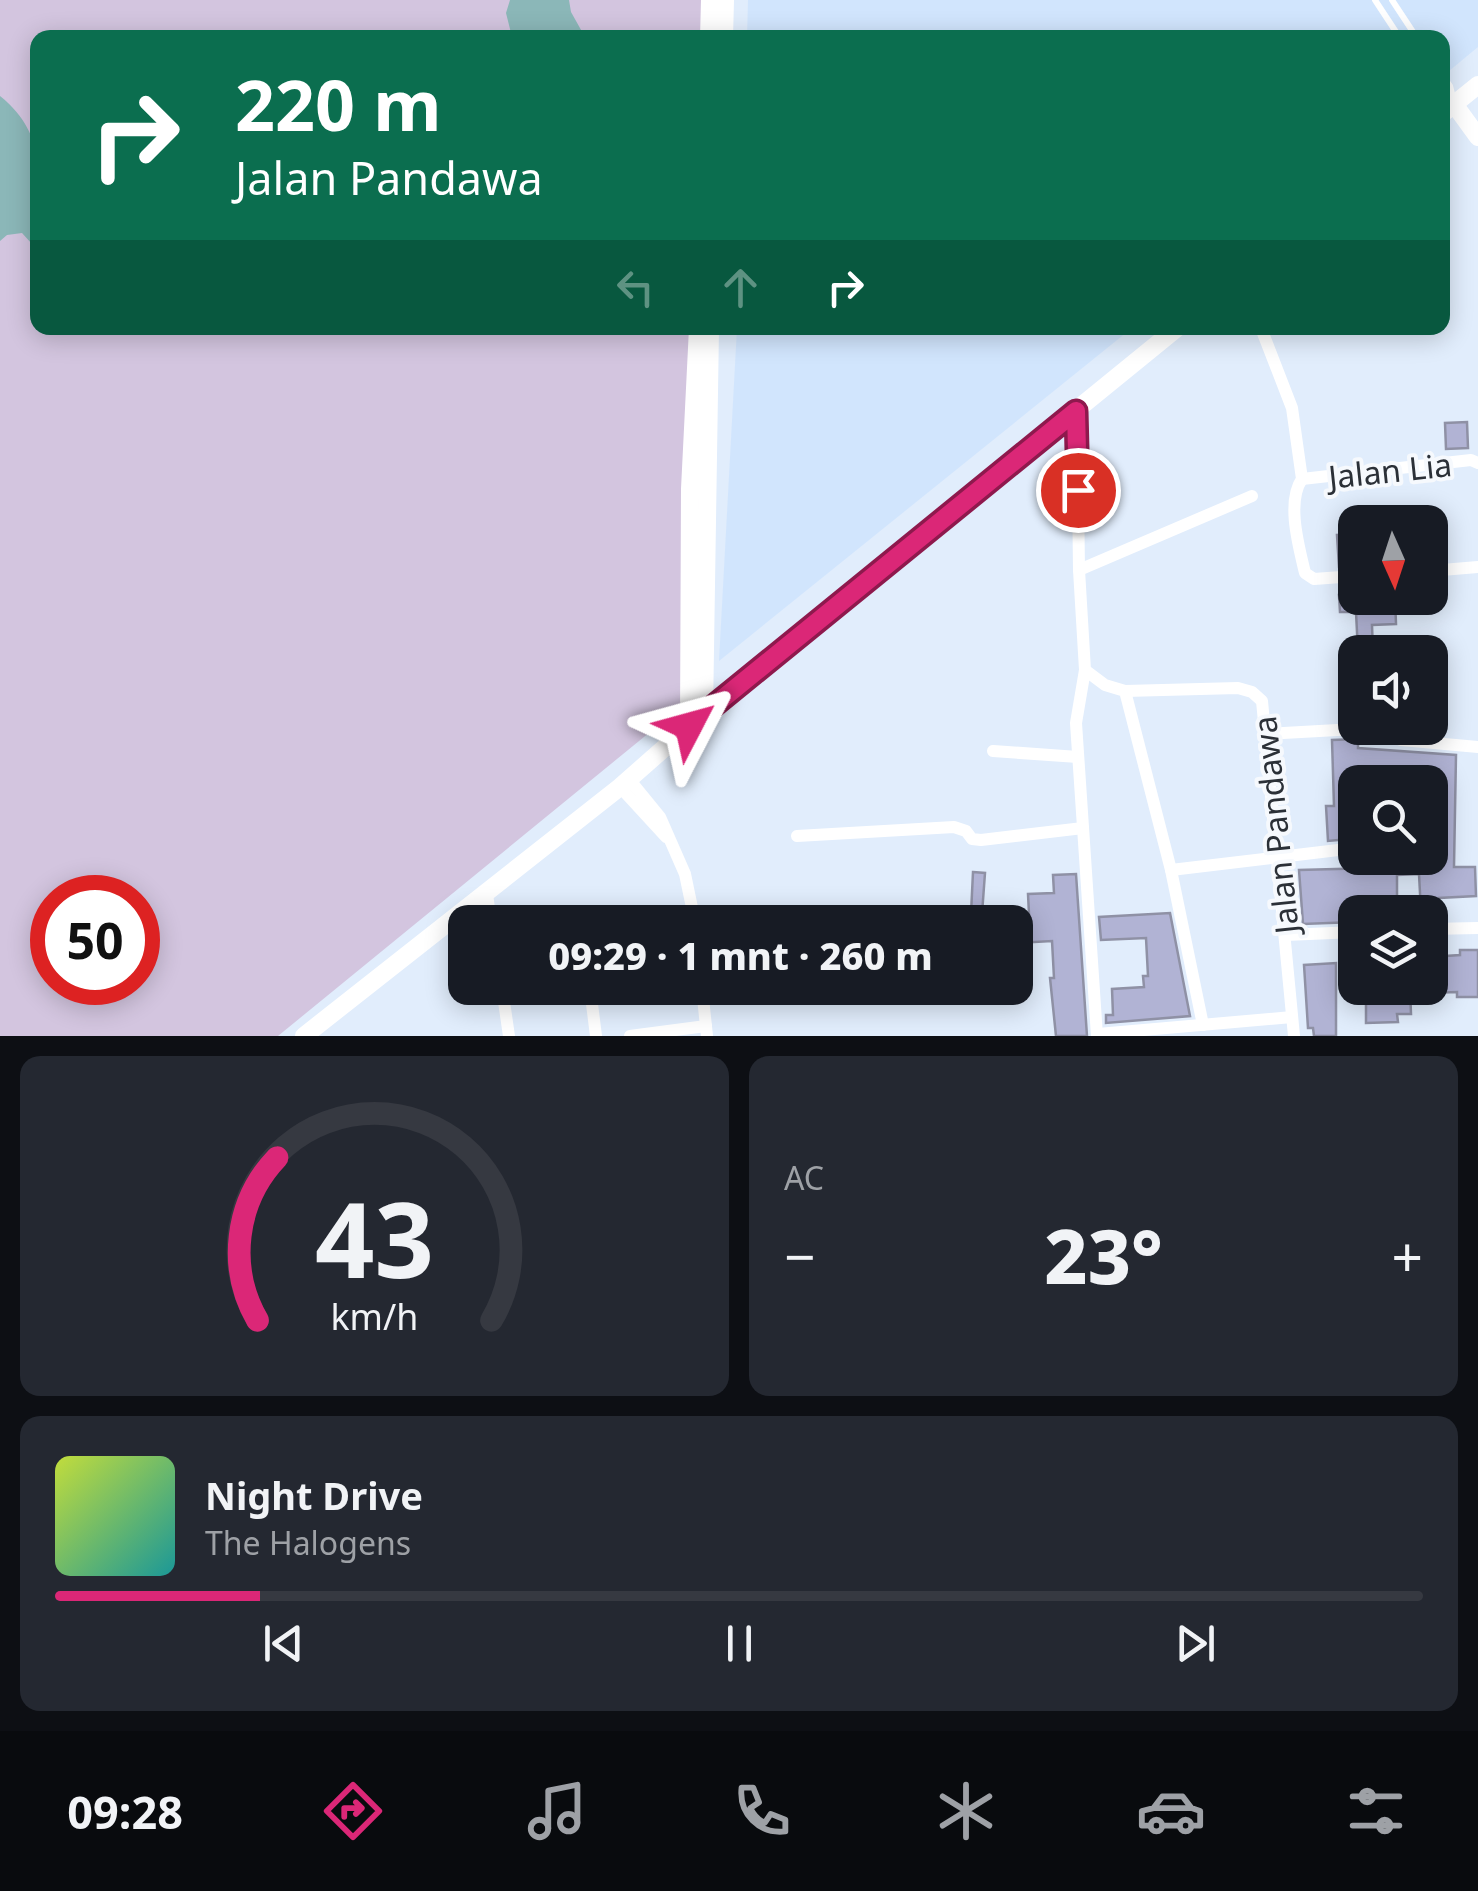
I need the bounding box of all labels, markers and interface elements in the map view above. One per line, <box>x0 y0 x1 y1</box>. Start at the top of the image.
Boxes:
text: 220 m <box>235 56 442 152</box>
icon: right <box>70 70 200 200</box>
text: Jalan Pandawa <box>235 147 543 208</box>
icon: left <box>608 260 663 315</box>
icon: ahead <box>713 260 768 315</box>
icon: right <box>818 260 873 315</box>
street label: Jalan Lia <box>1323 442 1454 498</box>
pin <box>1036 448 1121 533</box>
icon: arrive <box>1051 463 1106 518</box>
north arrow <box>1338 505 1448 615</box>
map controls <box>1338 505 1448 1005</box>
button: sound <box>1338 635 1448 745</box>
position arrow <box>637 674 741 778</box>
street label: Jalan Pandawa <box>1242 714 1308 939</box>
button: search <box>1338 765 1448 875</box>
speed limit sign: 50 <box>30 875 160 1005</box>
button: layers <box>1338 895 1448 1005</box>
text: 09:29 · 1 mnt · 260 m <box>548 929 933 981</box>
text: AC <box>784 1156 824 1199</box>
text: 43 <box>315 1167 434 1308</box>
text: 23° <box>1044 1204 1163 1306</box>
text: − <box>784 1218 815 1293</box>
text: + <box>1392 1218 1423 1293</box>
text: km/h <box>331 1292 418 1340</box>
text: Night Drive <box>205 1469 423 1521</box>
text: The Halogens <box>205 1521 411 1564</box>
icon: previous <box>256 1616 311 1671</box>
icon: pause <box>712 1616 767 1671</box>
icon: next <box>1168 1616 1223 1671</box>
icon: directions <box>318 1776 388 1846</box>
icon: music <box>522 1776 592 1846</box>
icon: phone <box>727 1776 797 1846</box>
icon: climate <box>931 1776 1001 1846</box>
icon: car <box>1136 1776 1206 1846</box>
icon: filters <box>1341 1776 1411 1846</box>
text: 09:28 <box>67 1781 183 1842</box>

